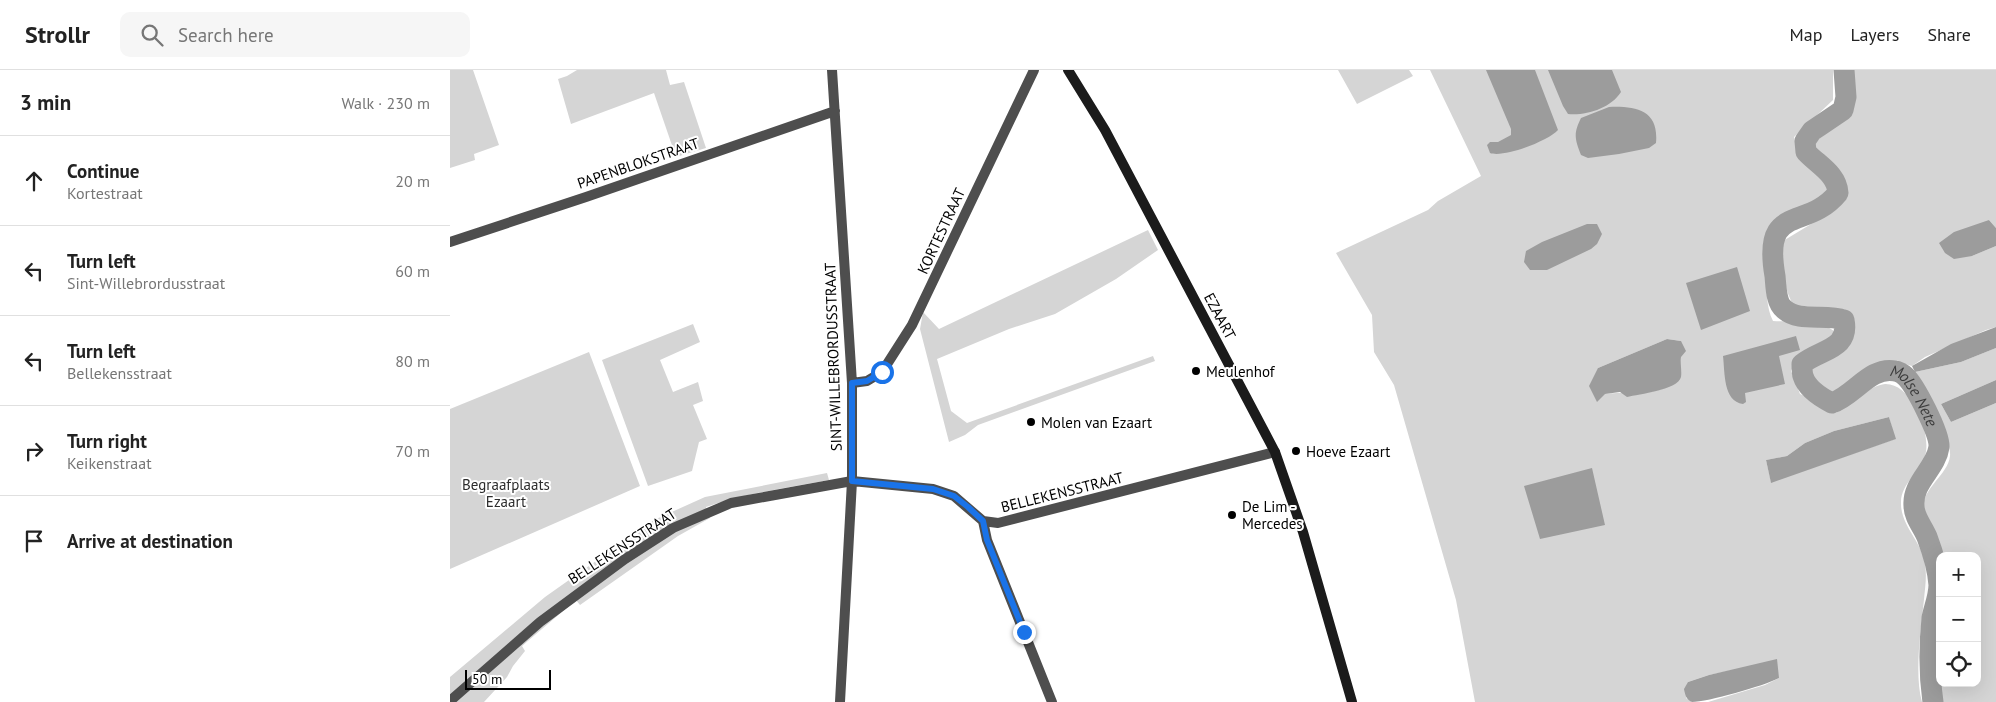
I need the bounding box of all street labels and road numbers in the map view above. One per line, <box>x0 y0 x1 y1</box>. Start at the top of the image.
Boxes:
street label: PAPENBLOKSTRAAT <box>575 133 702 193</box>
street label: KORTESTRAAT <box>913 184 969 277</box>
street label: SINT-WILLEBRORDUSSTRAAT <box>820 262 846 452</box>
street label: EZAART <box>1200 290 1240 343</box>
street label: BELLEKENSSTRAAT <box>999 467 1126 516</box>
street label: BELLEKENSSTRAAT <box>564 504 680 588</box>

